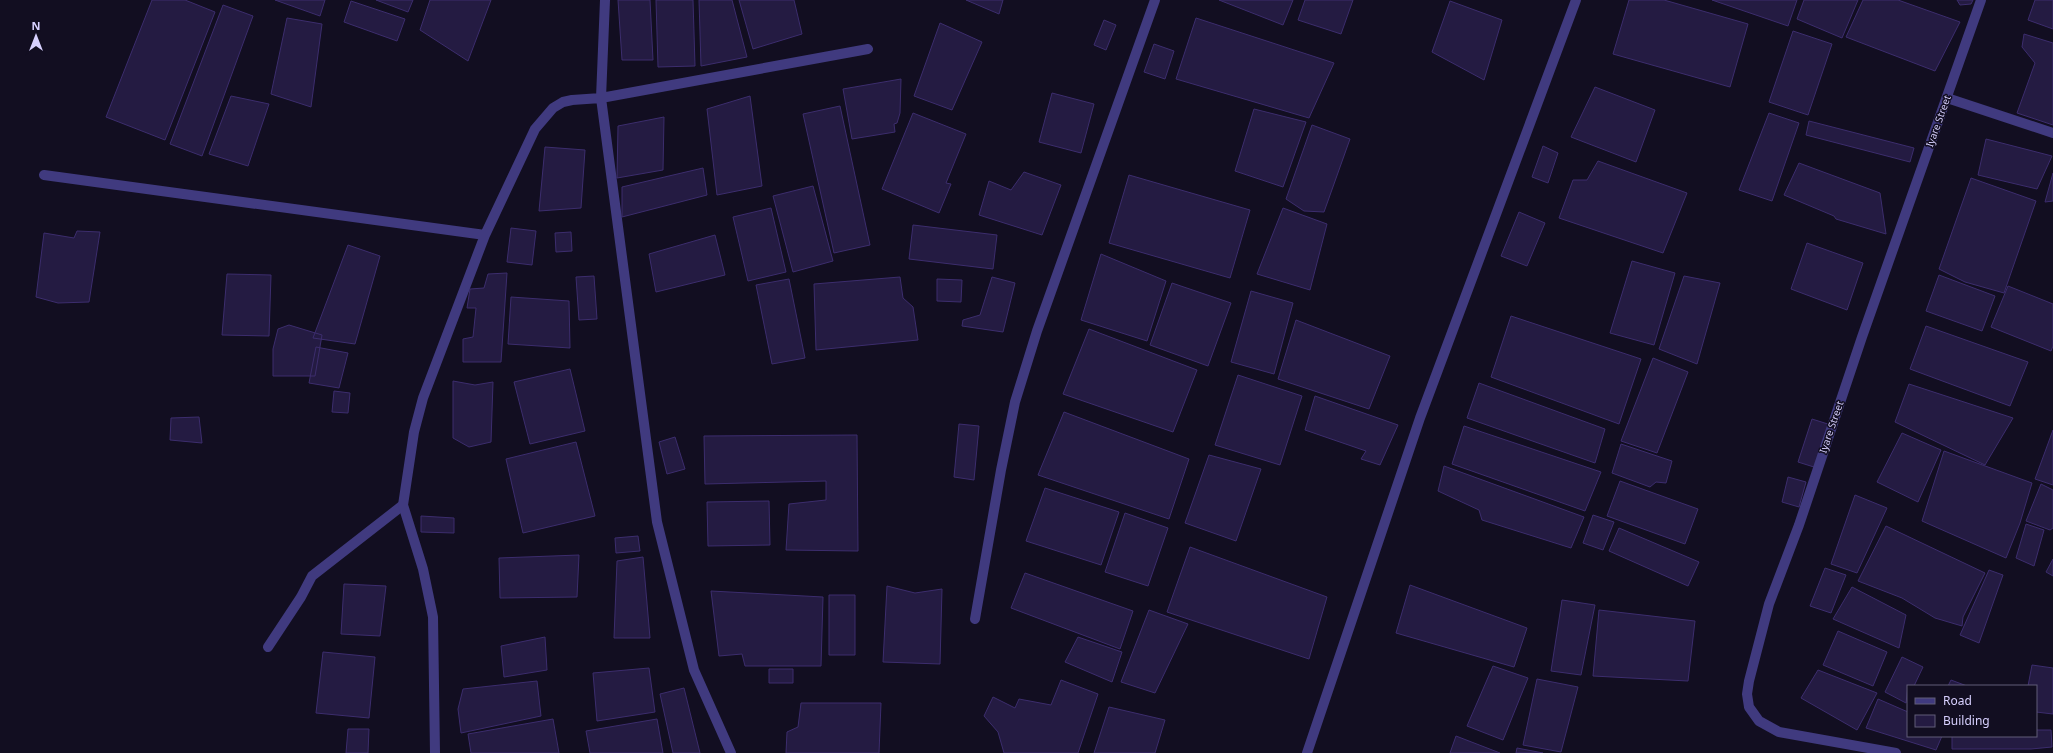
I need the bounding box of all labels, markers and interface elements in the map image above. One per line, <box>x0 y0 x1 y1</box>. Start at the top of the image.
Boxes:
north arrow <box>16 16 56 56</box>
text: N <box>32 18 40 33</box>
street label: Iyare Street <box>1922 93 1954 149</box>
street label: Iyare Street <box>1816 399 1847 455</box>
legend <box>1907 685 2037 737</box>
text: Road <box>1943 692 1972 709</box>
text: Building <box>1943 712 1990 729</box>

